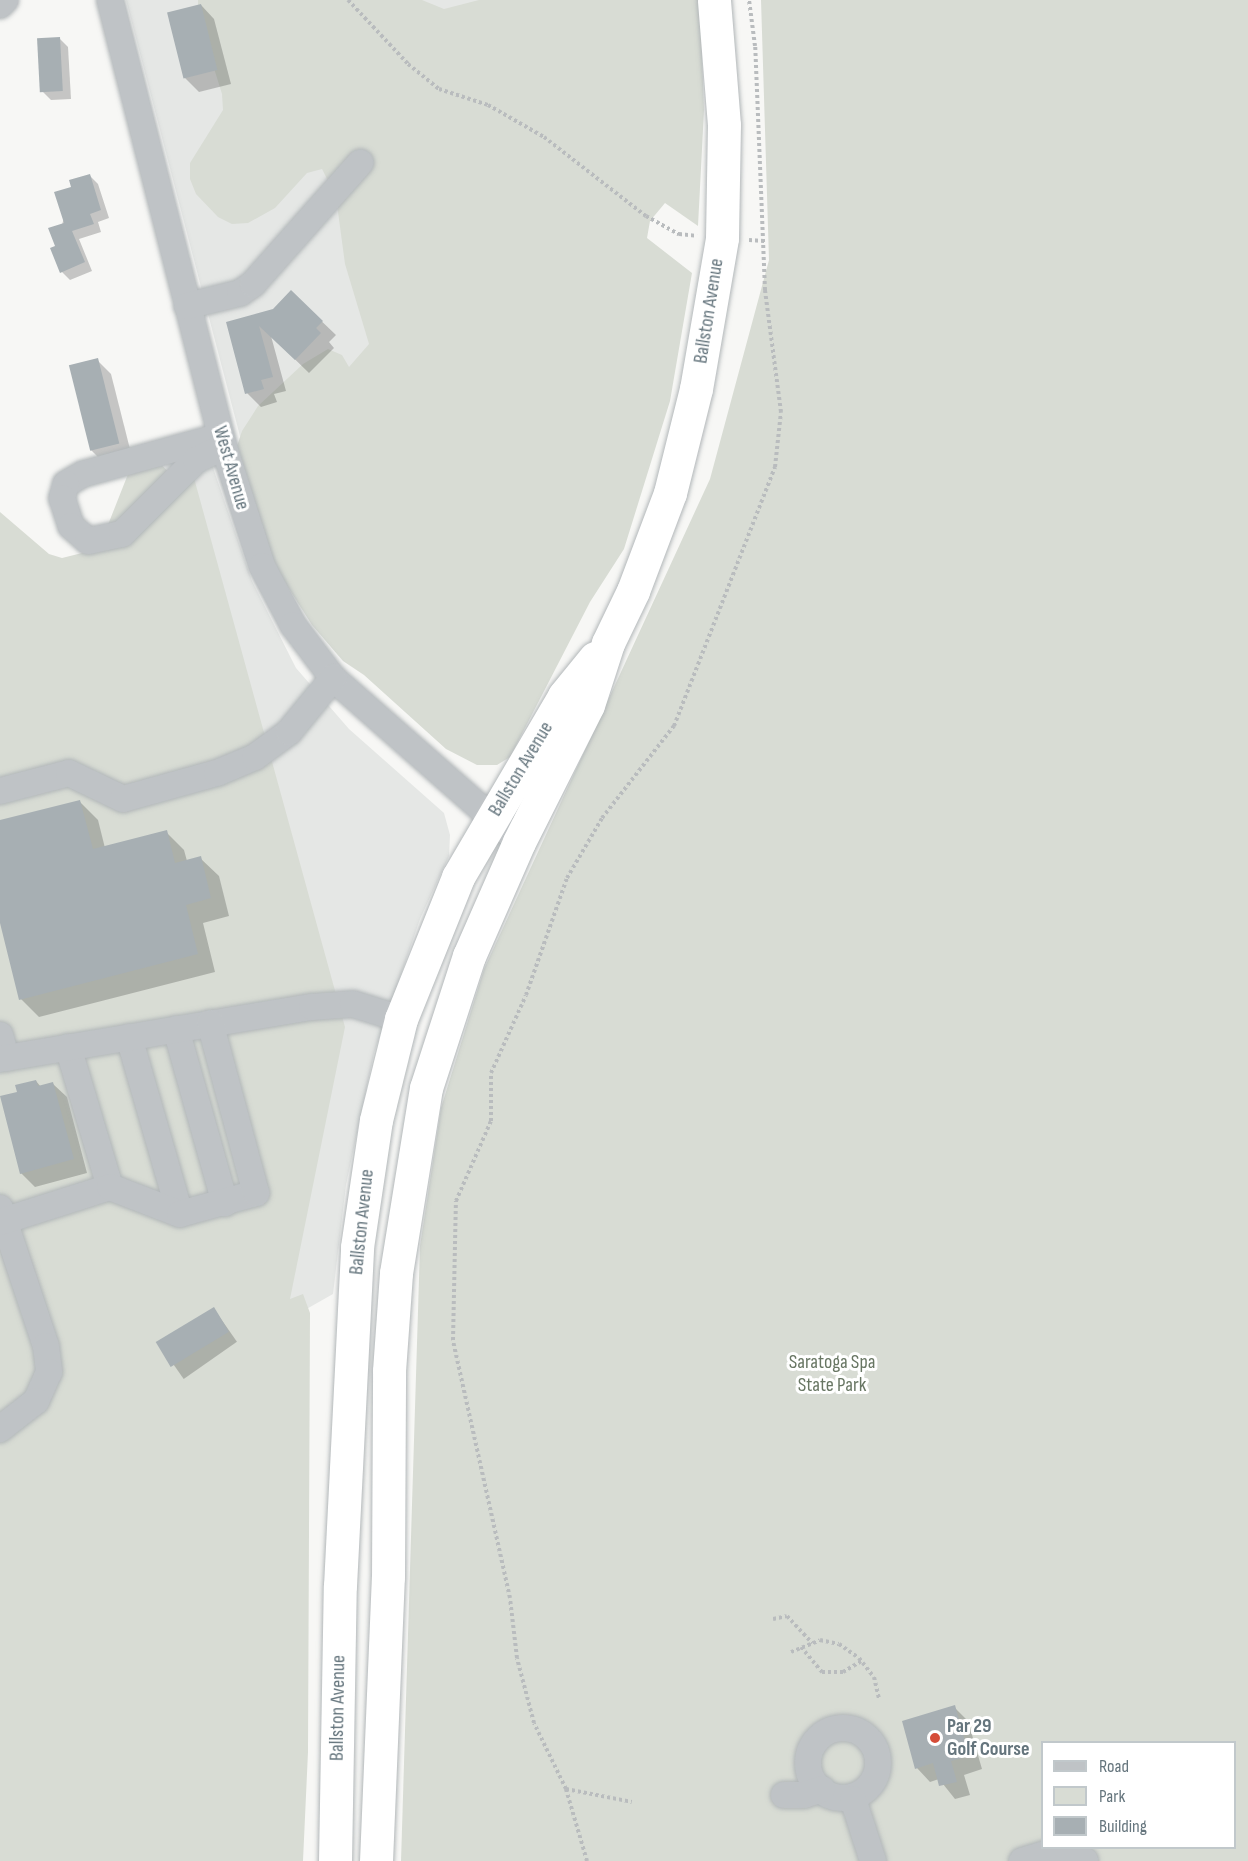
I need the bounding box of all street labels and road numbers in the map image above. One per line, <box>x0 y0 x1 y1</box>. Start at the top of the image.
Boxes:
street label: Ballston Avenue <box>689 257 729 365</box>
street label: West Avenue <box>208 423 254 513</box>
street label: Ballston Avenue <box>483 717 559 821</box>
street label: Ballston Avenue <box>345 1168 379 1276</box>
street label: Ballston Avenue <box>325 1655 351 1761</box>

